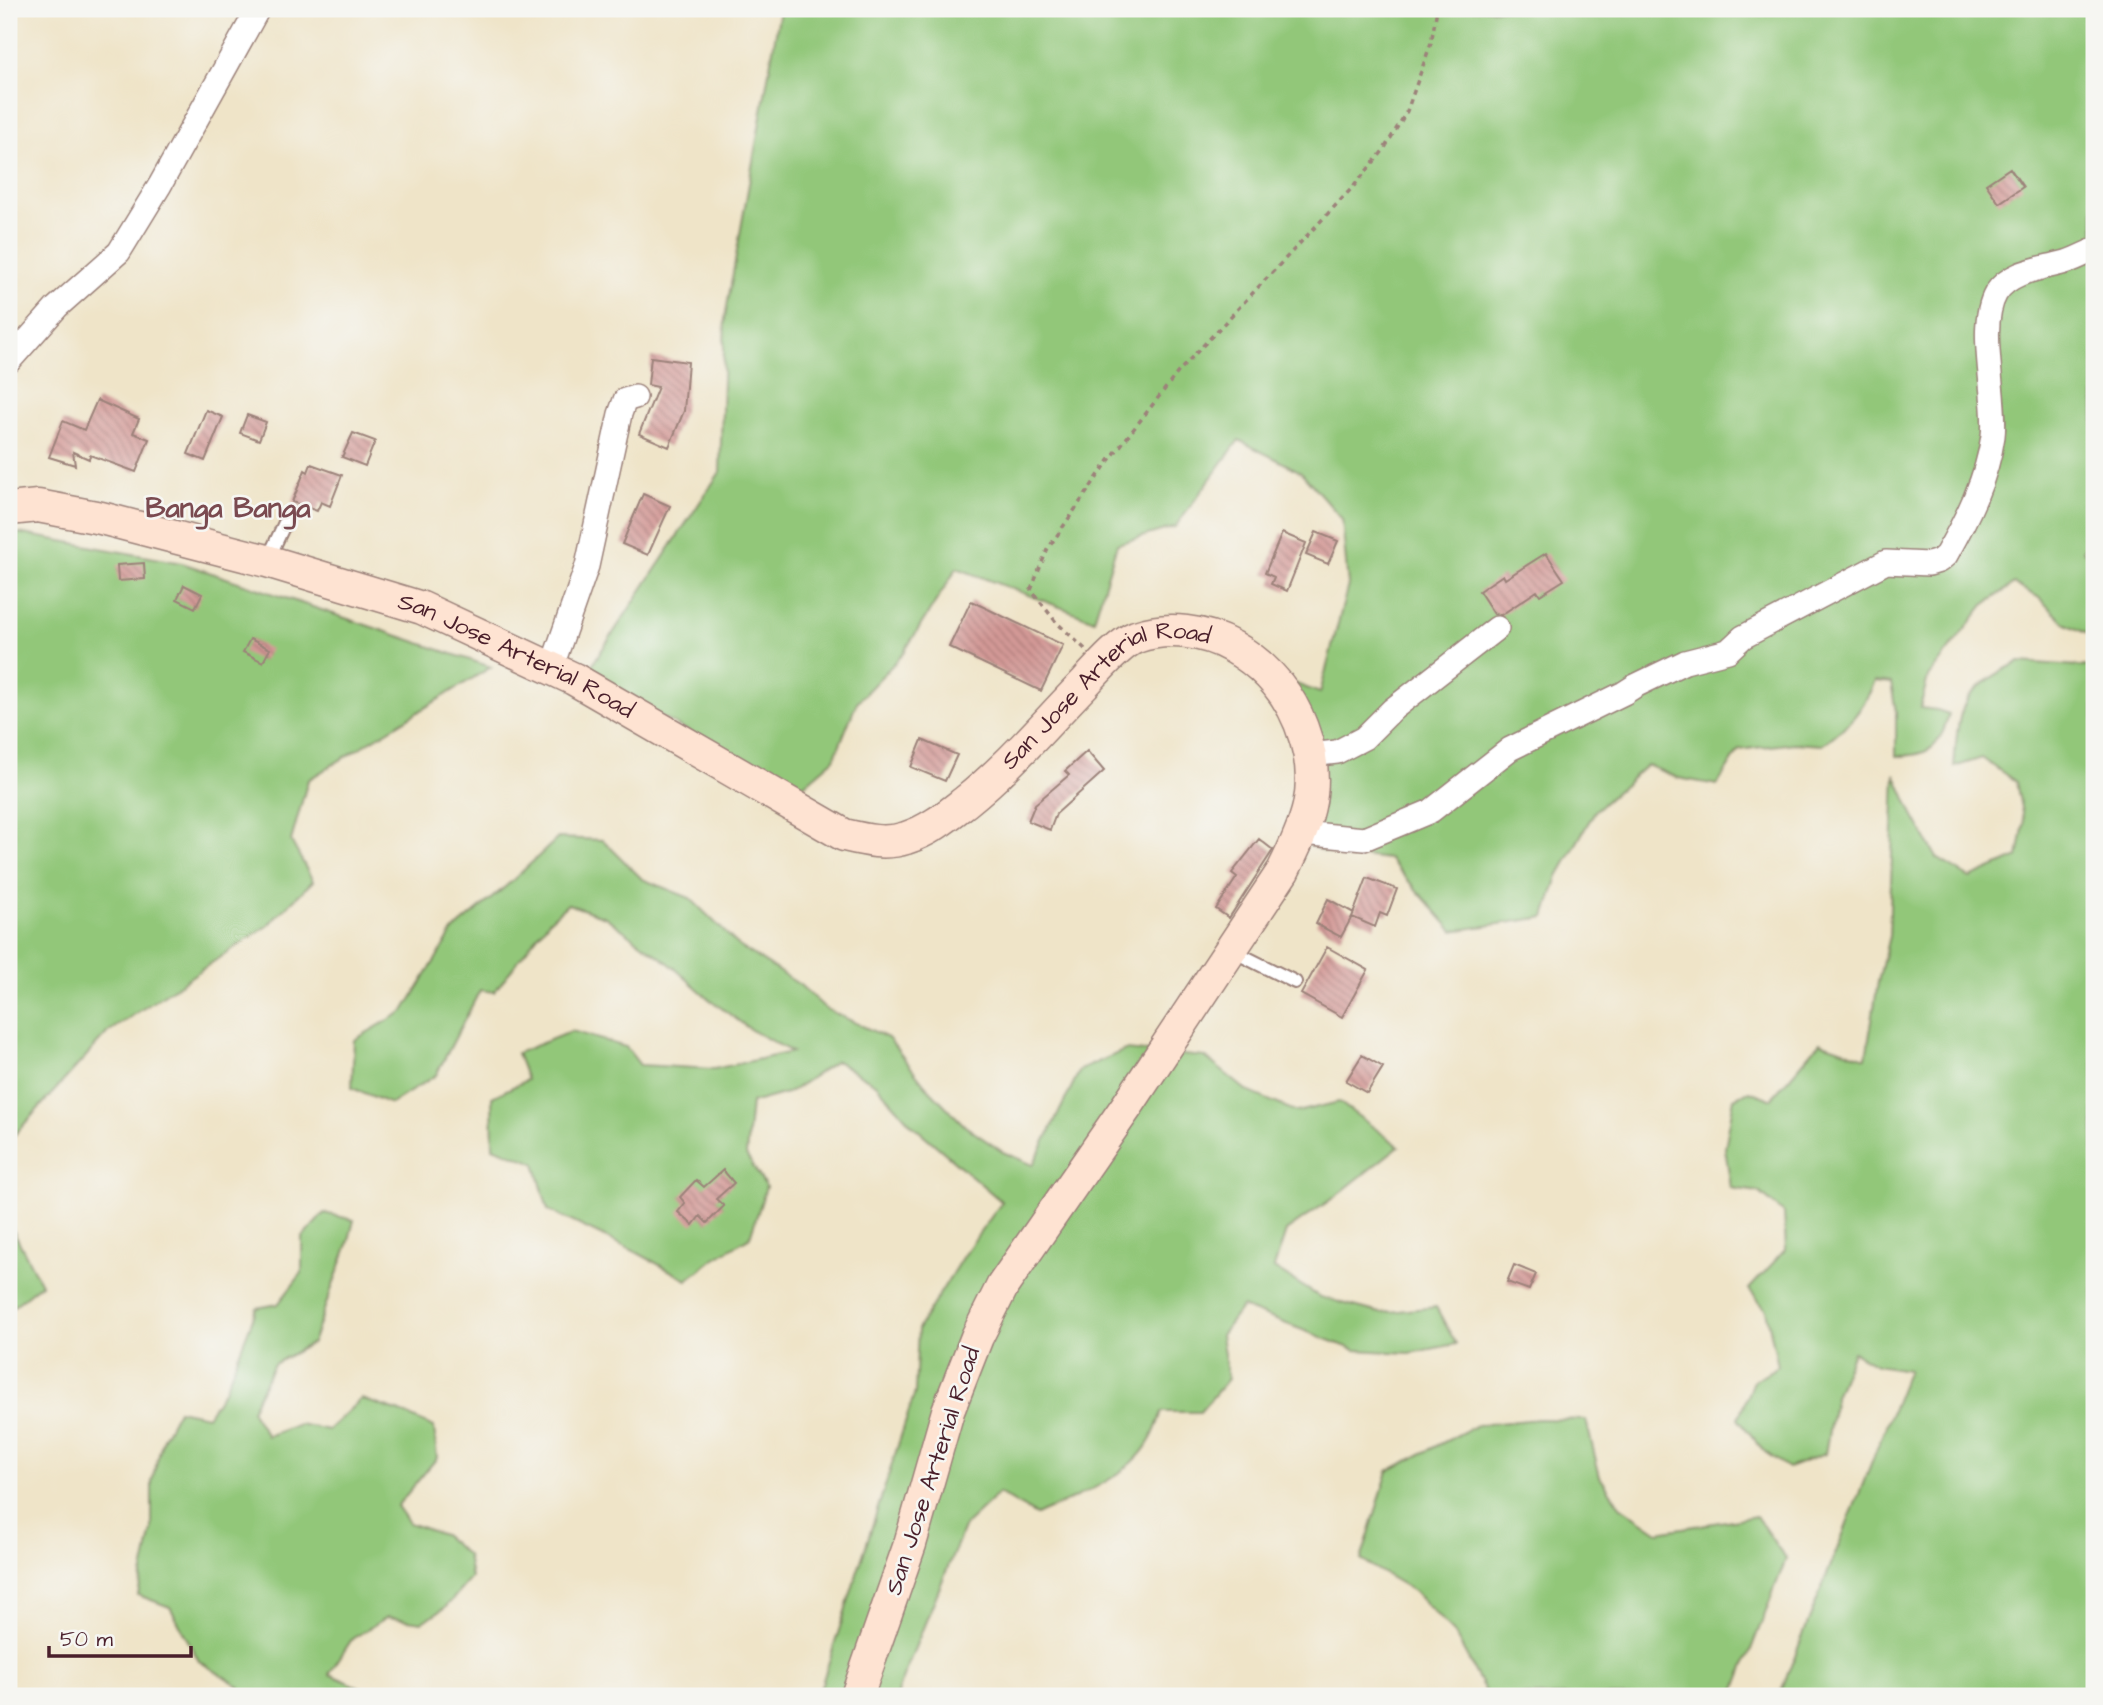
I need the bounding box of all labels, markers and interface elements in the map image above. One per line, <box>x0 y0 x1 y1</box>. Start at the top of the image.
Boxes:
district label: Banga Banga <box>146 489 311 530</box>
street label: San Jose Arterial Road <box>394 585 641 727</box>
street label: San Jose Arterial Road <box>994 614 1215 778</box>
street label: San Jose Arterial Road <box>877 1343 989 1599</box>
scale bar <box>49 1614 191 1658</box>
text: 50 m <box>60 1625 114 1654</box>

